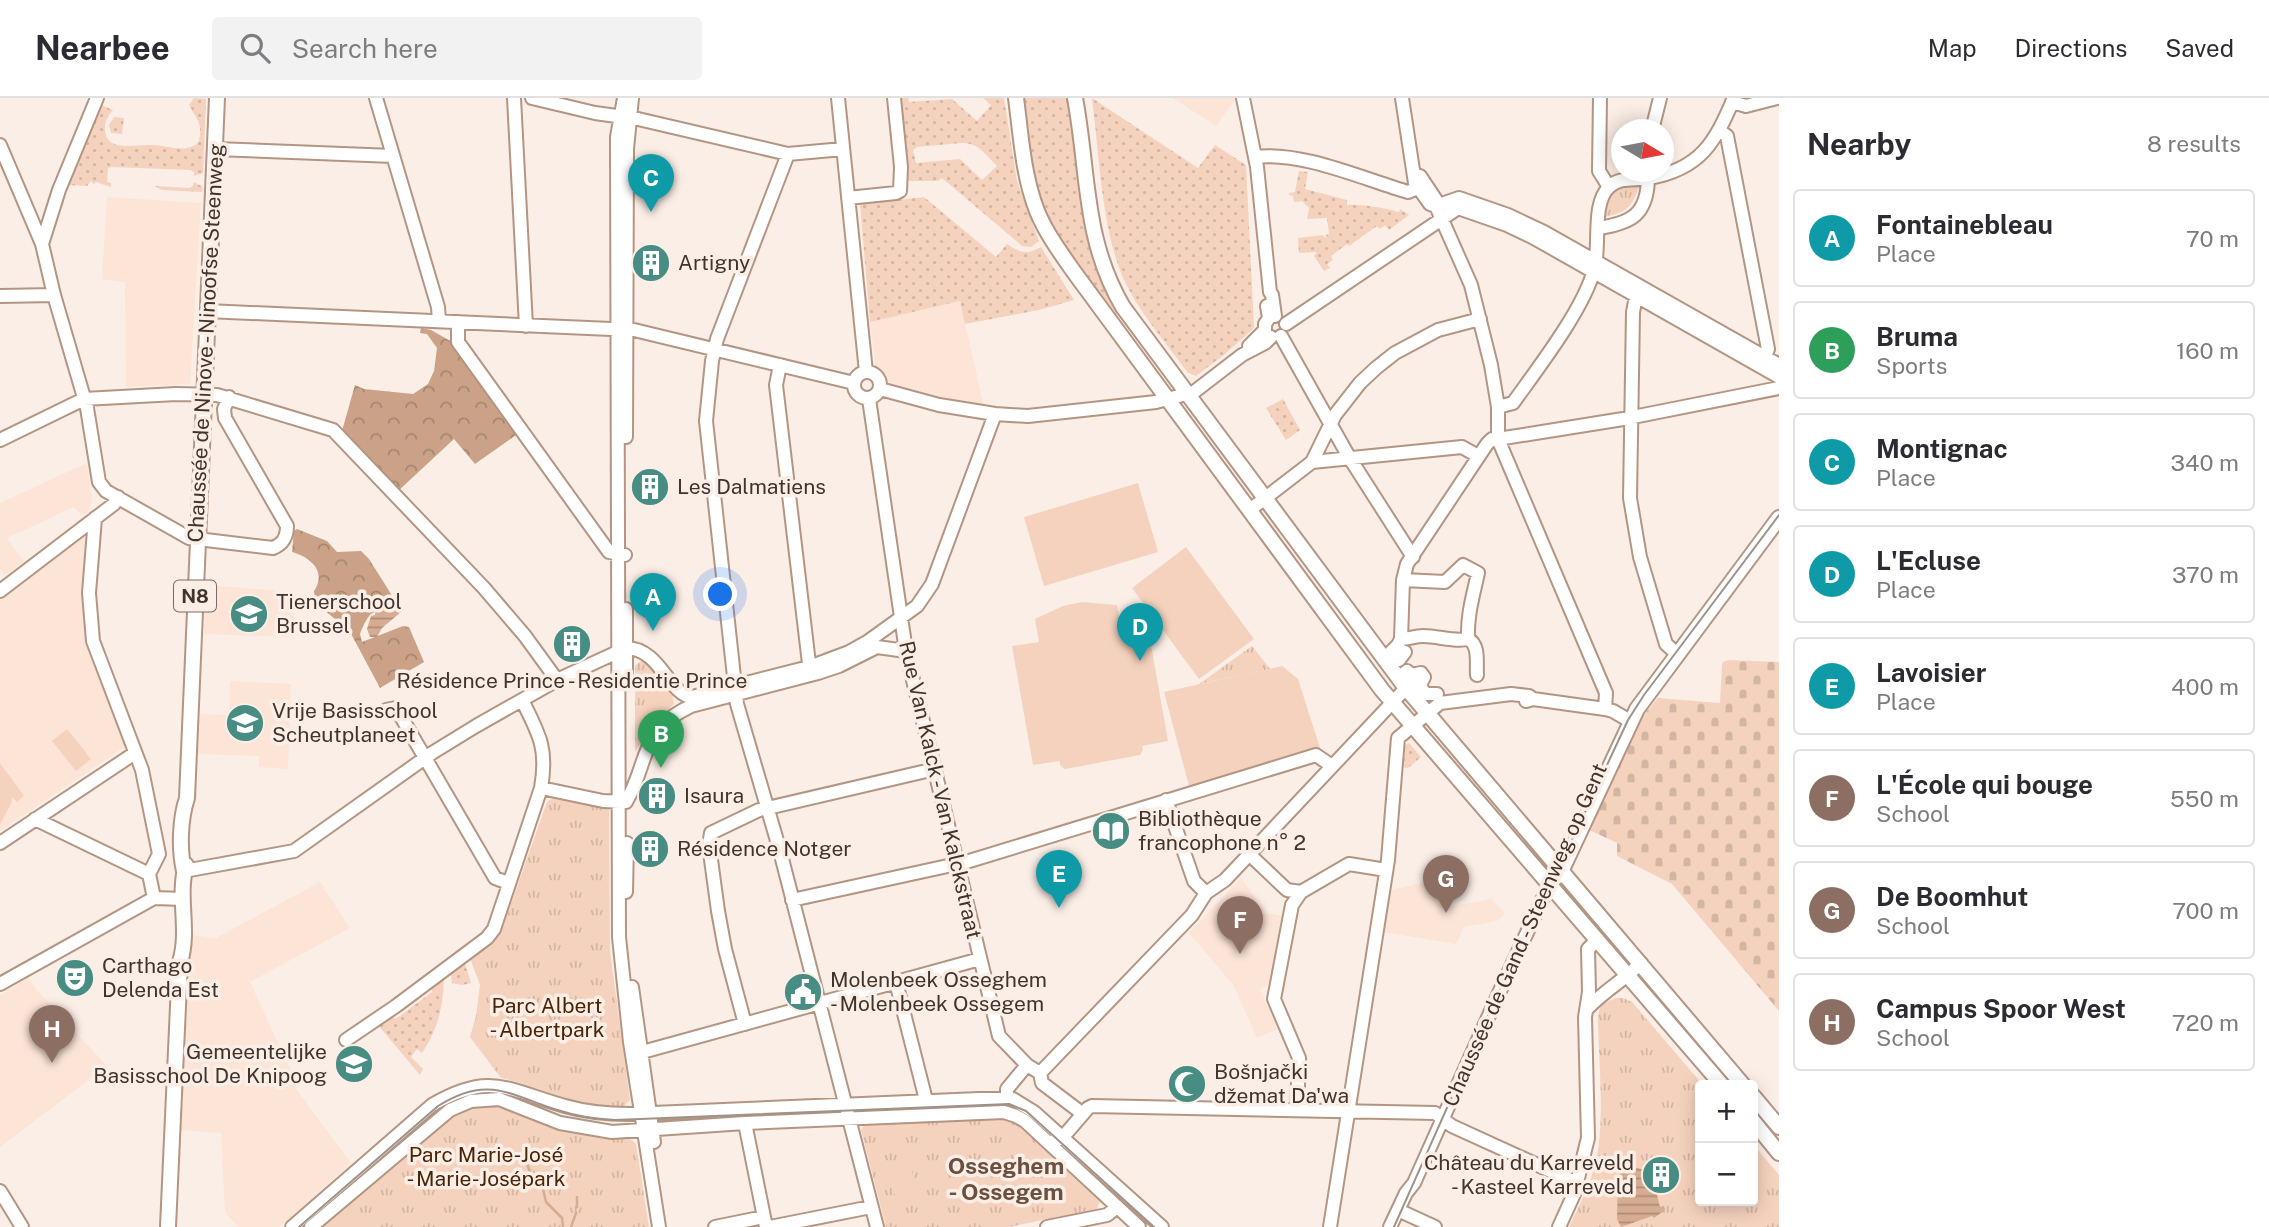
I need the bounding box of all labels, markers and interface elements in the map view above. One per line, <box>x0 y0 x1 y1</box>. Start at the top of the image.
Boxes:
search box <box>212 17 702 80</box>
text: Nearbee <box>35 29 170 67</box>
icon: search <box>236 29 274 67</box>
text: Search here <box>292 33 438 64</box>
text: Map <box>1928 34 1977 62</box>
text: Directions <box>2015 34 2127 62</box>
text: Saved <box>2165 34 2234 62</box>
north arrow <box>1611 119 1674 182</box>
text: Nearby <box>1807 126 1911 162</box>
text: 8 results <box>2147 130 2241 157</box>
street label: Chaussée de Ninove - Ninoofse Steenweg <box>183 143 228 543</box>
pin: C <box>628 154 674 212</box>
text: Fontainebleau <box>1876 209 2053 240</box>
text: A <box>1824 225 1840 252</box>
text: 70 m <box>2186 225 2239 252</box>
text: Place <box>1876 240 1936 267</box>
building icon: Artigny <box>630 242 672 284</box>
place label: Artigny <box>678 250 750 275</box>
text: Bruma <box>1876 321 1958 352</box>
text: B <box>1824 337 1840 364</box>
text: 160 m <box>2176 337 2239 364</box>
text: Sports <box>1876 352 1947 379</box>
text: Montignac <box>1876 433 2008 464</box>
text: C <box>1824 449 1840 476</box>
text: 340 m <box>2171 449 2239 476</box>
text: Place <box>1876 464 1936 491</box>
building icon: Les Dalmatiens <box>629 466 671 508</box>
place label: Les Dalmatiens <box>677 474 826 499</box>
text: L'Ecluse <box>1876 545 1981 576</box>
text: D <box>1824 561 1840 588</box>
text: 370 m <box>2172 561 2239 588</box>
pin: A <box>630 573 676 631</box>
text: Place <box>1876 576 1936 603</box>
your location <box>703 577 737 611</box>
road number: N8 <box>174 580 216 611</box>
place label: Tienerschool Brussel <box>276 589 402 638</box>
school or university icon: Tienerschool Brussel <box>228 593 270 635</box>
pin: D <box>1117 603 1163 661</box>
building icon: Résidence Prince - Residentie Prince <box>551 623 593 665</box>
street label: Rue Van Kalck - Van Kalckstraat <box>894 639 987 941</box>
text: Lavoisier <box>1876 657 1986 688</box>
place label: Résidence Prince - Residentie Prince <box>397 668 747 693</box>
text: E <box>1825 673 1839 700</box>
text: 400 m <box>2171 673 2239 700</box>
text: Place <box>1876 688 1936 715</box>
place label: Vrije Basisschool Scheutplaneet <box>272 698 438 747</box>
school or university icon: Vrije Basisschool Scheutplaneet <box>224 702 266 744</box>
pin: B <box>638 710 684 768</box>
street label: Chaussée de Gand - Steenweg op Gent <box>1436 756 1614 1114</box>
text: L'École qui bouge <box>1876 769 2093 800</box>
building icon: Isaura <box>636 775 678 817</box>
place label: Isaura <box>684 783 744 808</box>
text: F <box>1825 785 1839 812</box>
text: 550 m <box>2170 785 2239 812</box>
text: School <box>1876 800 1950 827</box>
place label: Bibliothèque francophone n° 2 <box>1138 806 1306 855</box>
library icon: Bibliothèque francophone n° 2 <box>1090 810 1132 852</box>
building icon: Résidence Notger <box>629 828 671 870</box>
place label: Résidence Notger <box>677 836 852 861</box>
pin: E <box>1036 850 1082 908</box>
pin: G <box>1423 855 1469 913</box>
text: De Boomhut <box>1876 881 2028 912</box>
pin: F <box>1217 896 1263 954</box>
text: G <box>1823 897 1841 924</box>
text: 700 m <box>2172 897 2239 924</box>
text: School <box>1876 912 1950 939</box>
place label: Carthago Delenda Est <box>102 953 219 1002</box>
theatre icon: Carthago Delenda Est <box>54 957 96 999</box>
place label: Molenbeek Osseghem - Molenbeek Ossegem <box>830 967 1047 1016</box>
public building icon: Molenbeek Osseghem - Molenbeek Ossegem <box>782 971 824 1013</box>
park label: Parc Albert - Albertpark <box>489 993 605 1042</box>
text: Campus Spoor West <box>1876 993 2126 1024</box>
pin: H <box>29 1005 75 1063</box>
text: H <box>1823 1009 1841 1036</box>
text: 720 m <box>2172 1009 2239 1036</box>
text: School <box>1876 1024 1950 1051</box>
place label: Gemeentelijke Basisschool De Knipoog <box>93 1039 327 1088</box>
school or university icon: Gemeentelijke Basisschool De Knipoog <box>333 1043 375 1085</box>
place label: Bošnjački džemat Da'wa <box>1214 1059 1349 1108</box>
mosque icon: Bošnjački džemat Da'wa <box>1166 1063 1208 1105</box>
map controls <box>1695 1080 1758 1206</box>
button: + <box>1695 1080 1758 1143</box>
park label: Parc Marie-José - Marie-Josépark <box>406 1142 566 1191</box>
button: − <box>1695 1143 1758 1206</box>
place label: Château du Karreveld - Kasteel Karreveld <box>1424 1150 1634 1199</box>
district label: Osseghem - Ossegem <box>948 1152 1064 1205</box>
building icon: Château du Karreveld - Kasteel Karreveld <box>1640 1154 1682 1196</box>

